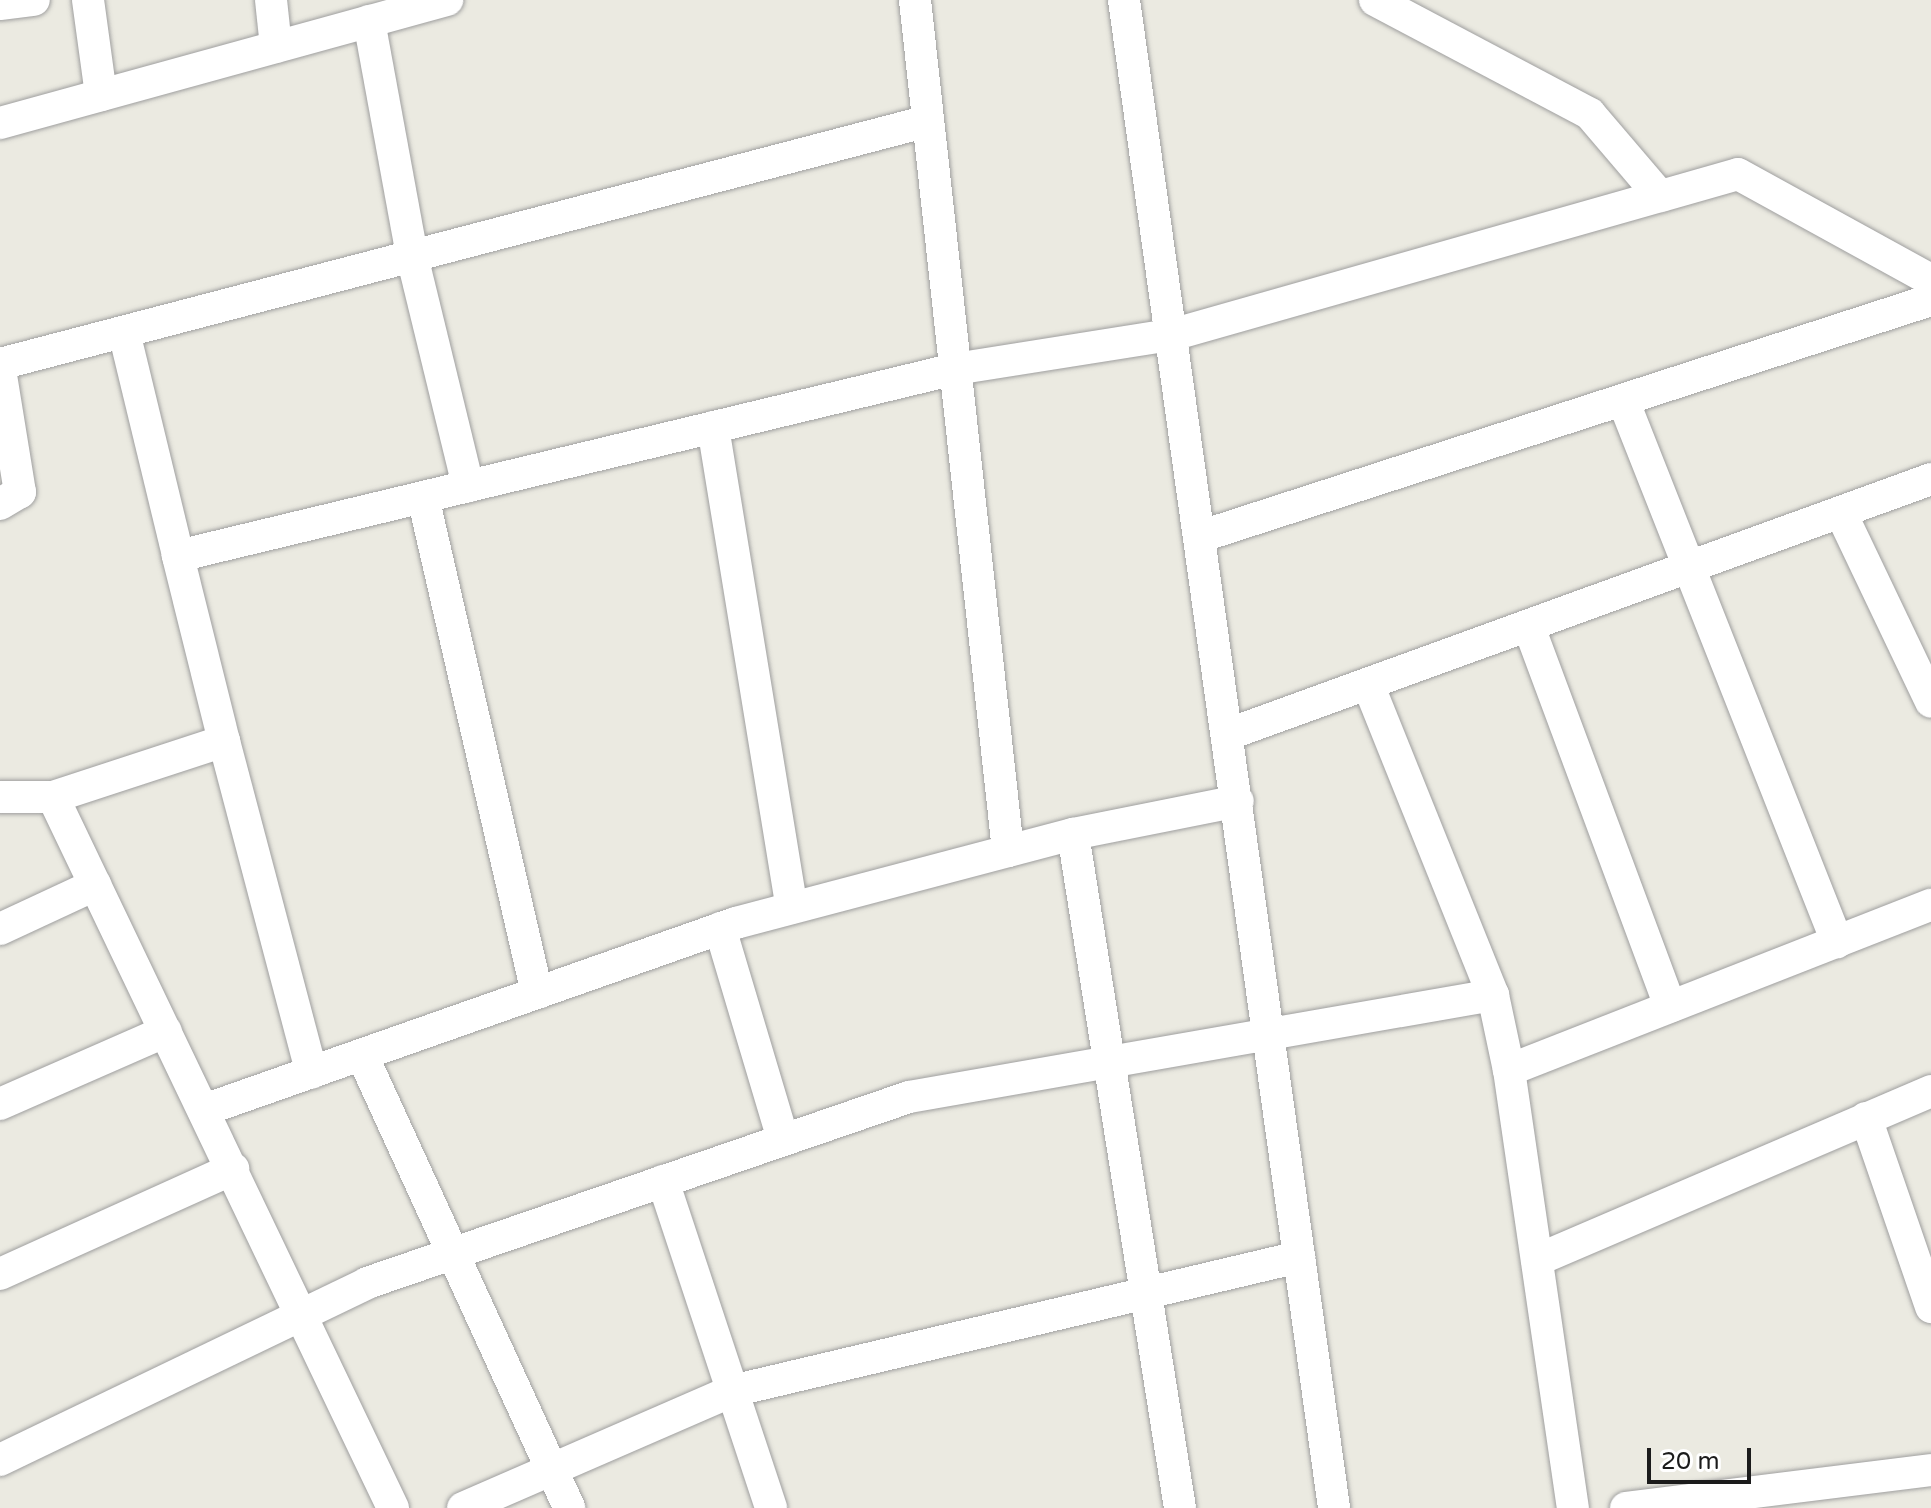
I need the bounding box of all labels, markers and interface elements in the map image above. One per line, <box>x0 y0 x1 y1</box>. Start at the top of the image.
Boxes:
scale bar <box>1651 1432 1755 1482</box>
text: 20 m <box>1661 1447 1719 1476</box>

